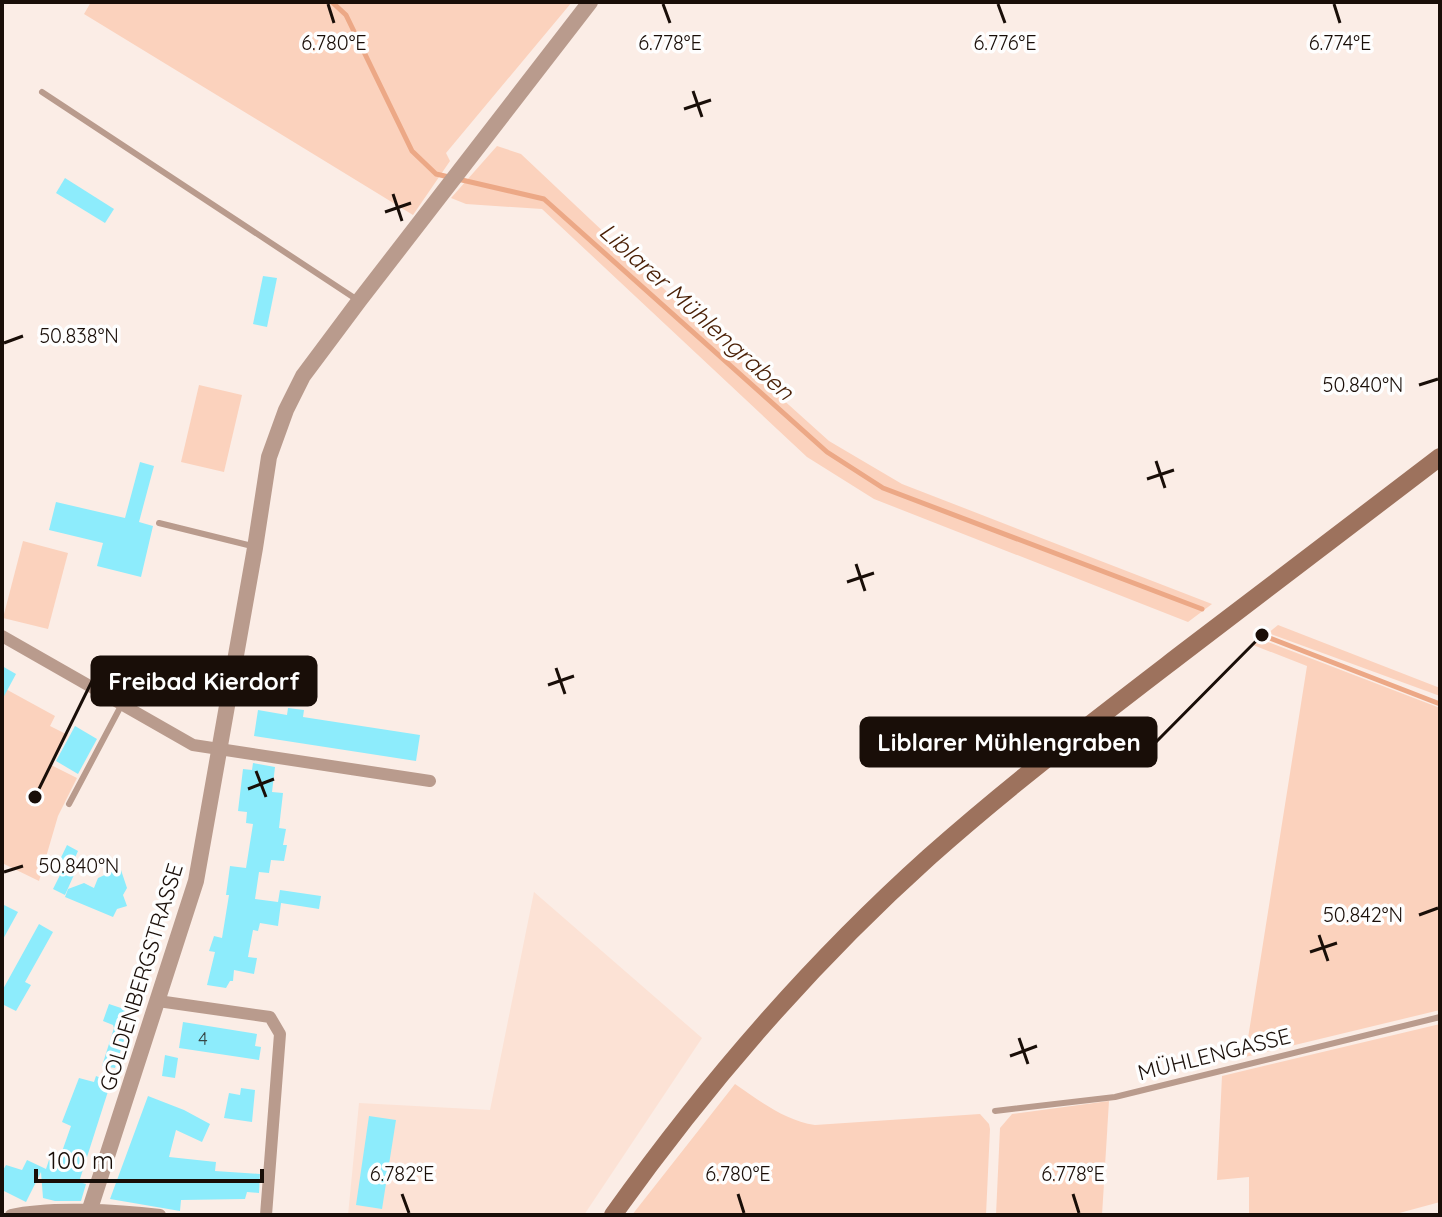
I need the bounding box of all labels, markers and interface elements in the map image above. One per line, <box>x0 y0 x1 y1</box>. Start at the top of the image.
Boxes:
text: 6.780°E <box>301 30 367 55</box>
text: 6.778°E <box>638 30 702 55</box>
text: 6.776°E <box>973 30 1037 55</box>
text: 6.774°E <box>1309 30 1371 55</box>
water label: Liblarer Mühlengraben <box>594 216 801 407</box>
text: 50.838°N <box>39 323 119 348</box>
text: 50.840°N <box>1323 372 1403 397</box>
callout: Freibad Kierdorf <box>92 657 316 705</box>
text: Freibad Kierdorf <box>108 666 300 696</box>
callout: Liblarer Mühlengraben <box>861 718 1156 766</box>
text: Liblarer Mühlengraben <box>877 727 1141 757</box>
text: 50.840°N <box>39 853 119 878</box>
street label: GOLDENBERGSTRASSE <box>93 860 189 1094</box>
text: 50.842°N <box>1323 902 1403 927</box>
street label: MÜHLENGASSE <box>1135 1021 1293 1087</box>
house number: 4 <box>198 1027 208 1050</box>
scale bar <box>36 1133 262 1183</box>
text: 100 m <box>48 1145 114 1175</box>
text: 6.782°E <box>370 1161 434 1186</box>
text: 6.780°E <box>705 1161 771 1186</box>
text: 6.778°E <box>1041 1161 1105 1186</box>

